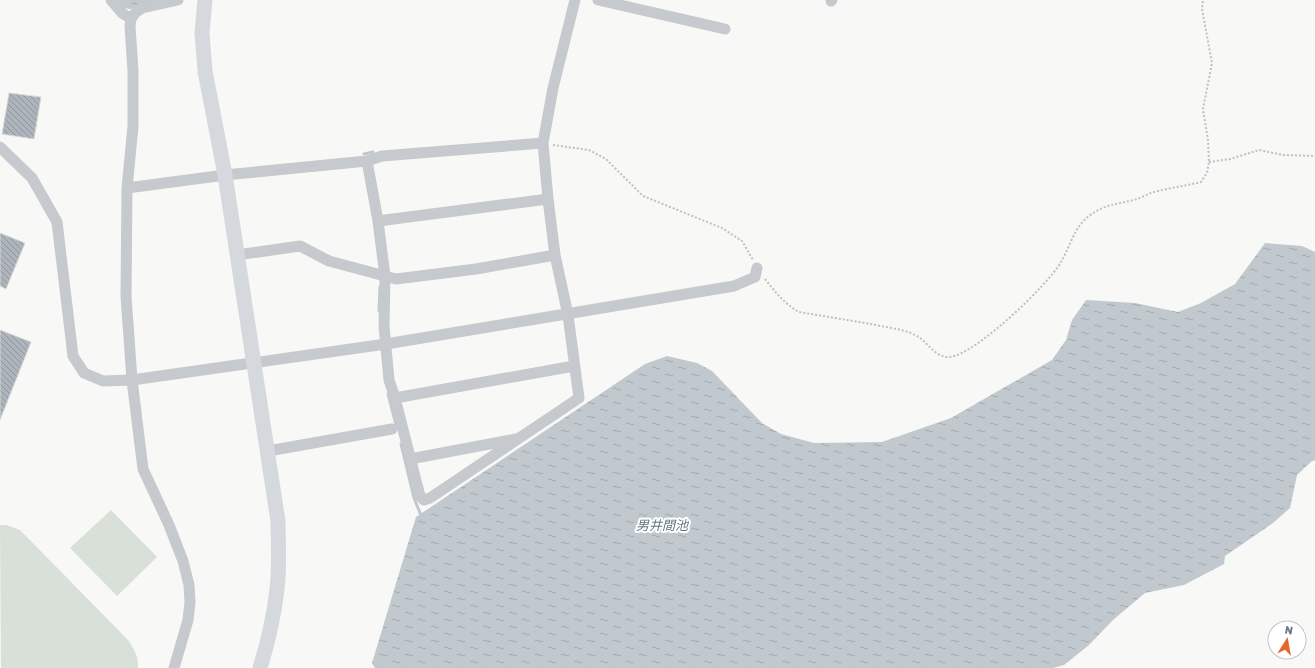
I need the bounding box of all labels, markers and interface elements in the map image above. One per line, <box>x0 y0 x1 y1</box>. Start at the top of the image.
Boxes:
water label: 男井間池 <box>636 518 690 533</box>
north arrow <box>1267 620 1307 660</box>
text: N <box>1284 624 1294 638</box>

